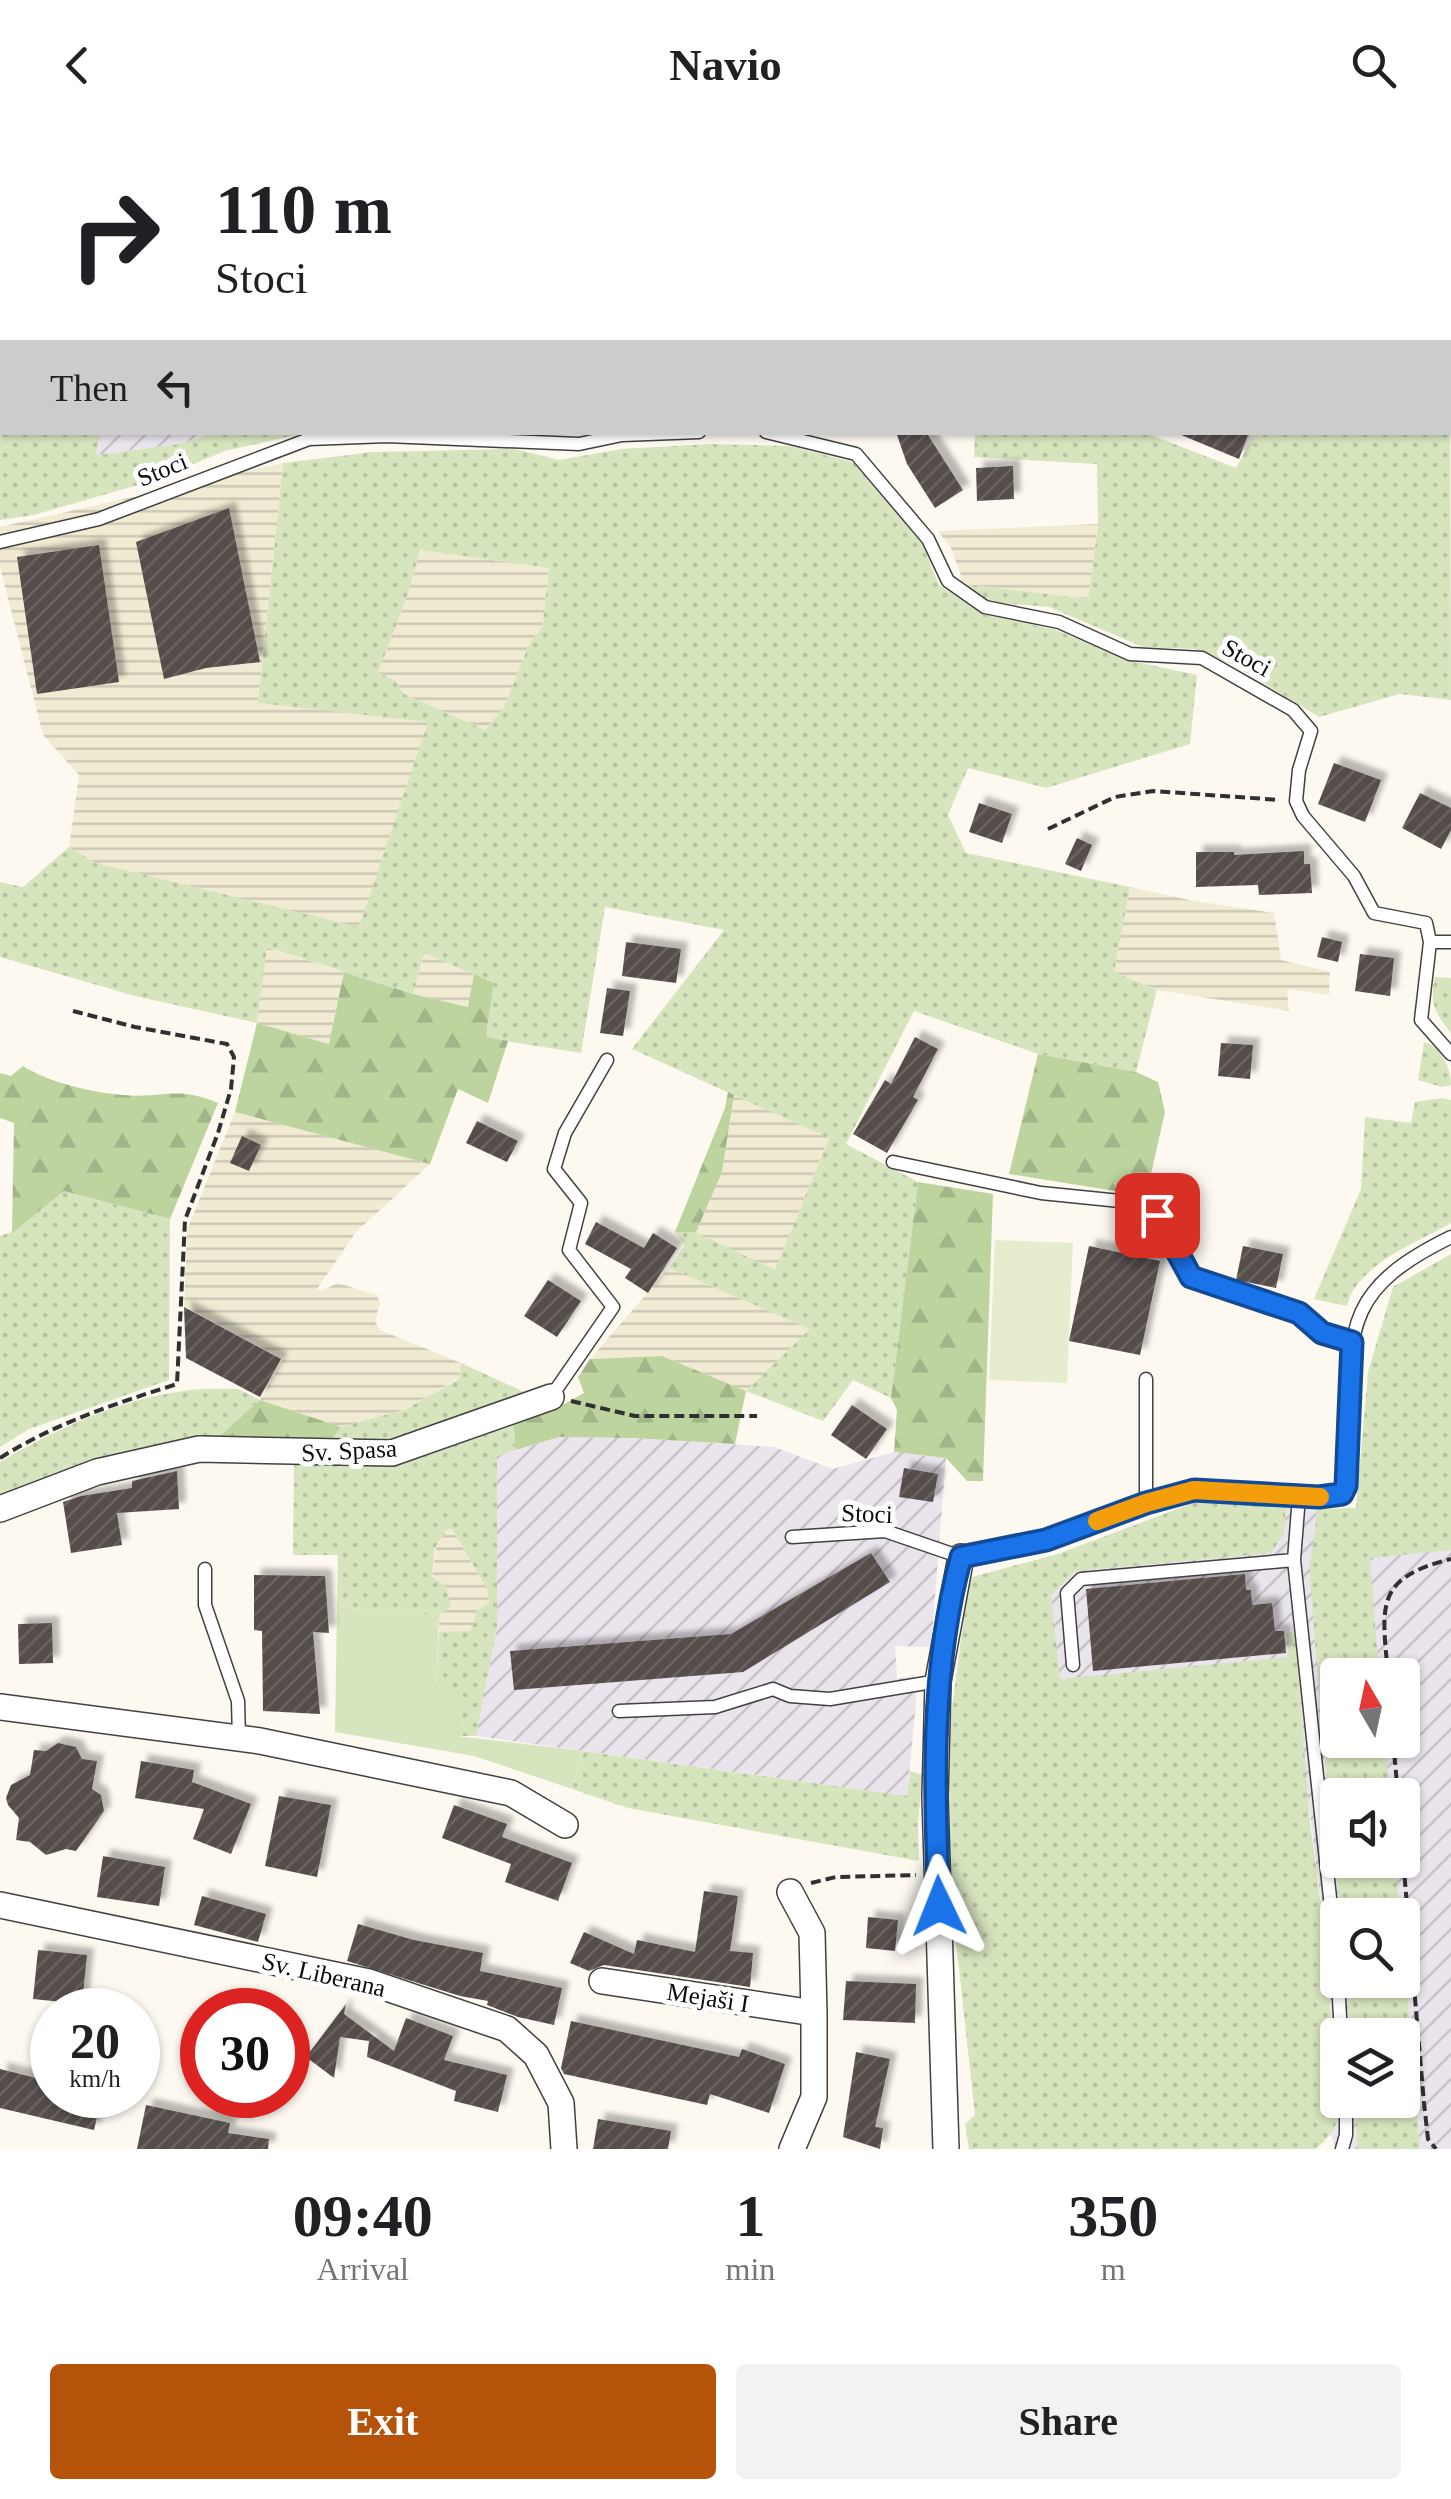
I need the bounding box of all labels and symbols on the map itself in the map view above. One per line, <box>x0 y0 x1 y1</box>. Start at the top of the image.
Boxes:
street label: Stoci <box>133 447 191 492</box>
street label: Stoci <box>1218 633 1276 682</box>
pin <box>1115 1173 1200 1258</box>
street label: Sv. Spasa <box>301 1435 397 1466</box>
street label: Stoci <box>841 1499 893 1528</box>
north arrow <box>1320 1658 1420 1758</box>
position arrow <box>887 1854 991 1958</box>
street label: Sv. Liberana <box>259 1947 388 2002</box>
street label: Mejaši I <box>665 1978 751 2017</box>
speed limit sign: 30 <box>180 1988 310 2118</box>

